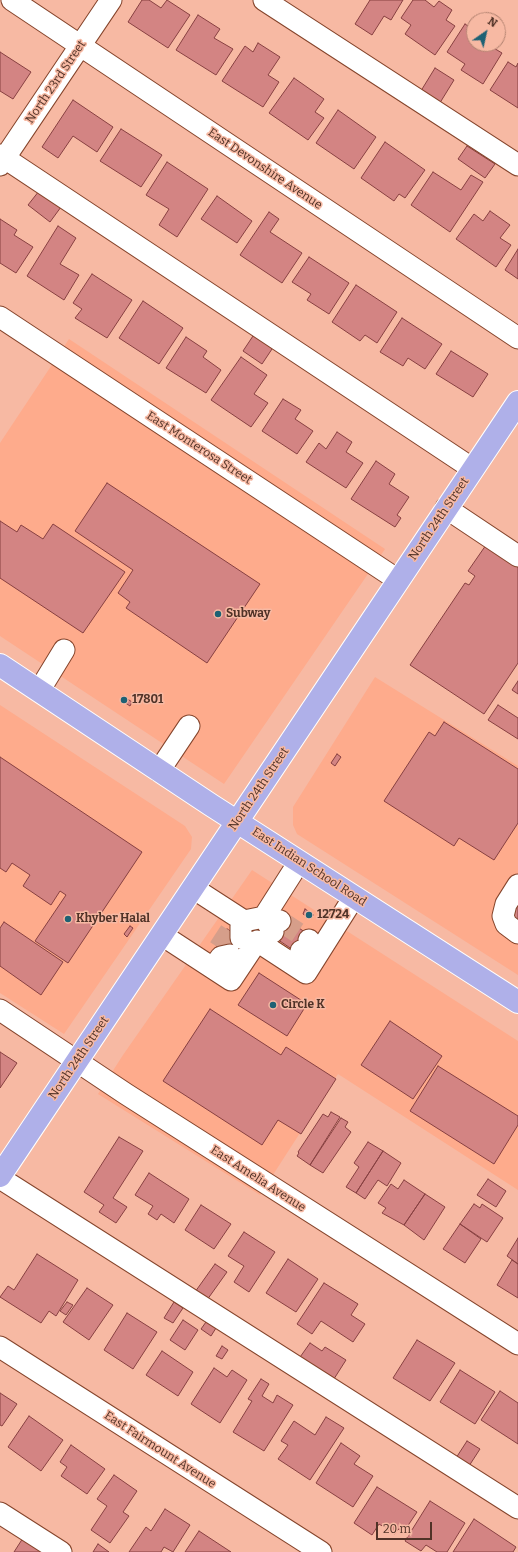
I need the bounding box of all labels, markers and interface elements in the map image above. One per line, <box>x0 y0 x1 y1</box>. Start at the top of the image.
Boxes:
north arrow <box>466 12 506 52</box>
text: N <box>485 15 500 30</box>
street label: North 23rd Street <box>23 38 89 126</box>
street label: East Devonshire Avenue <box>205 125 325 213</box>
street label: East Monterosa Street <box>144 409 254 487</box>
street label: North 24th Street <box>406 475 472 563</box>
place label: Subway <box>226 607 270 621</box>
marker: Subway <box>213 609 223 619</box>
place label: 17801 <box>132 693 163 707</box>
marker: 17801 <box>119 695 129 705</box>
street label: North 24th Street <box>226 745 292 833</box>
street label: East Indian School Road <box>249 825 369 909</box>
place label: 12724 <box>317 908 349 922</box>
marker: 12724 <box>304 910 314 920</box>
place label: Khyber Halal <box>76 912 150 926</box>
marker: Khyber Halal <box>63 914 73 924</box>
place label: Circle K <box>281 998 325 1012</box>
marker: Circle K <box>268 1000 278 1010</box>
street label: North 24th Street <box>46 1014 112 1102</box>
street label: East Amelia Avenue <box>208 1143 308 1215</box>
street label: East Fairmount Avenue <box>101 1408 219 1492</box>
scale bar <box>378 1514 434 1540</box>
text: 20 m <box>383 1522 411 1536</box>

